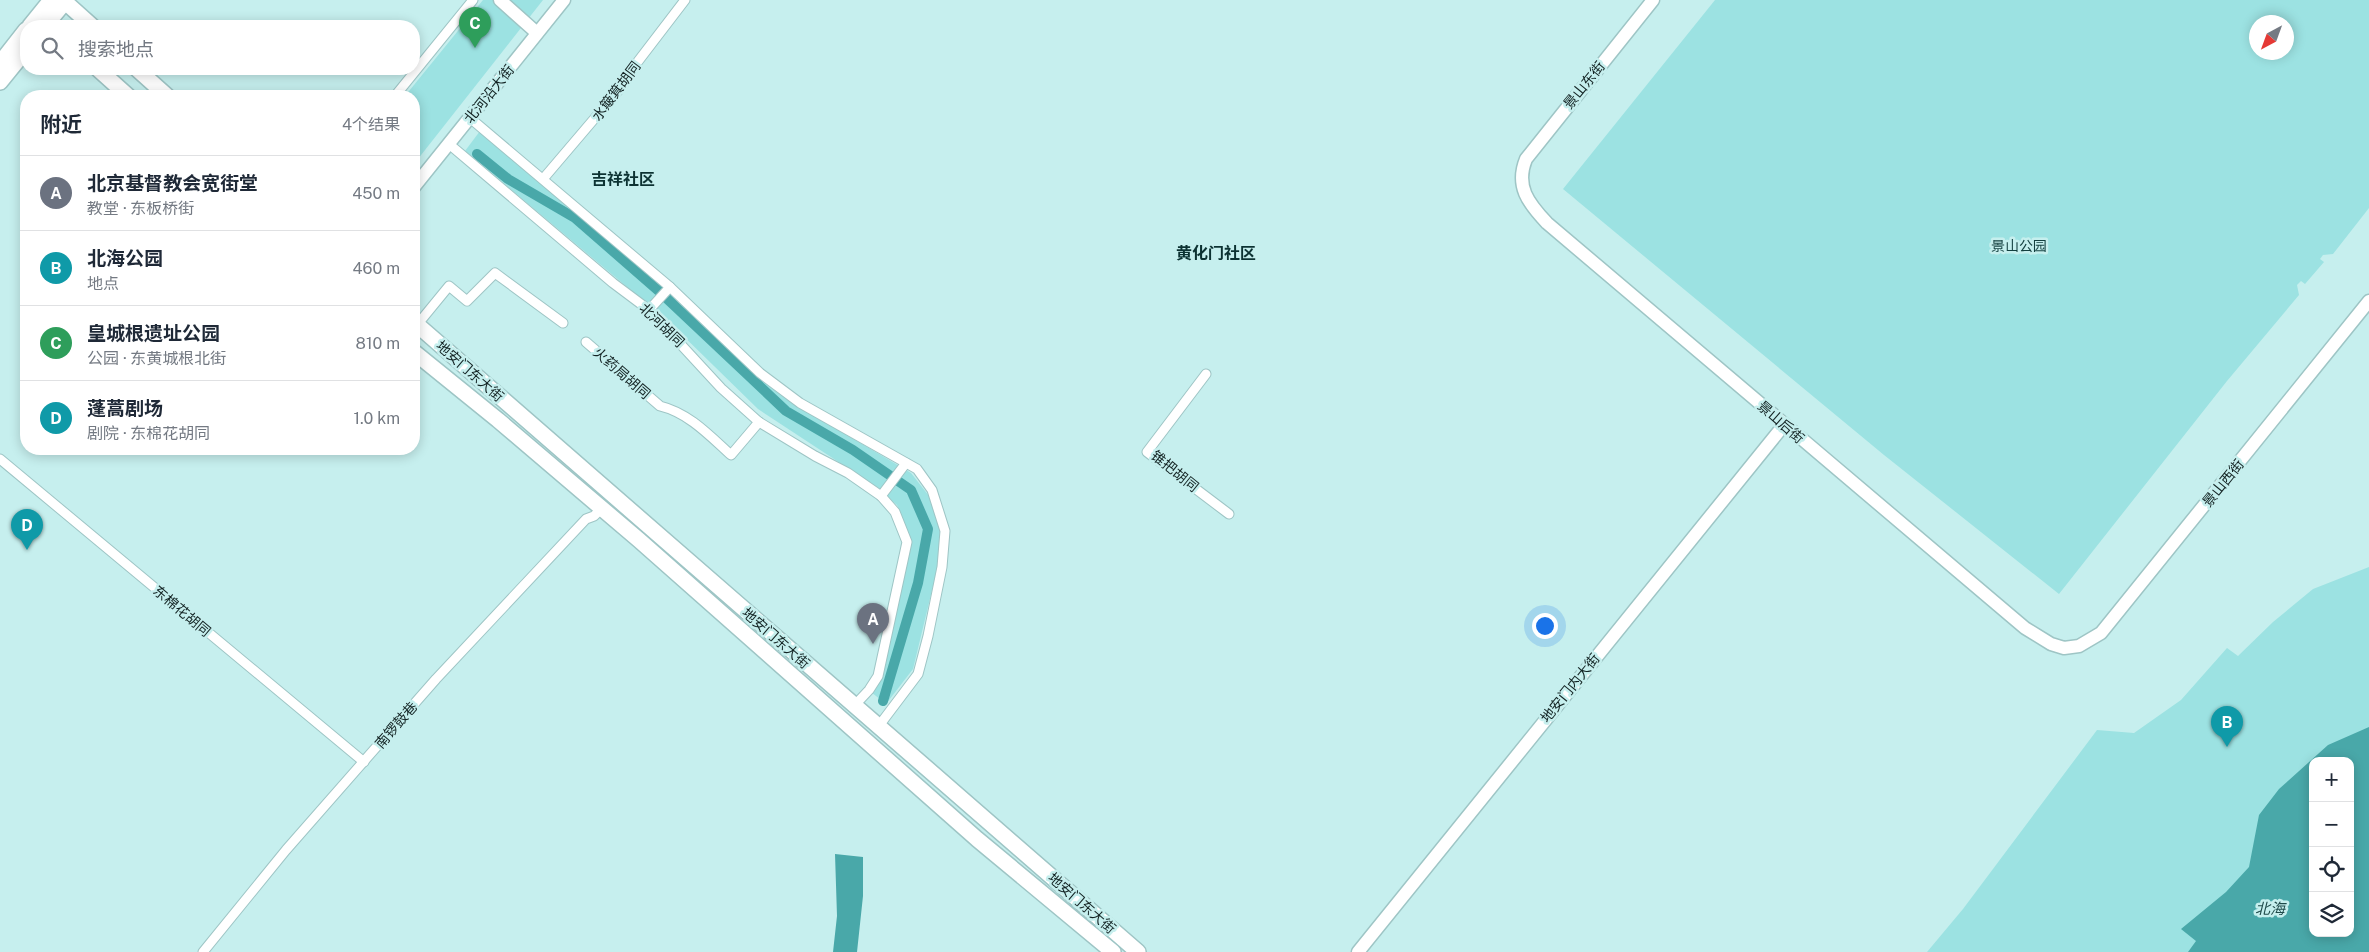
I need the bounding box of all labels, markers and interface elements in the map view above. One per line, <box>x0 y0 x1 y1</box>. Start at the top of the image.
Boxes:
pin: C <box>459 7 491 48</box>
north arrow <box>2249 15 2294 60</box>
search box <box>20 20 420 75</box>
icon: search <box>38 34 66 62</box>
text: 搜索地点 <box>78 38 154 60</box>
street label: 水簸箕胡同 <box>589 58 643 124</box>
street label: 景山东街 <box>1560 58 1608 112</box>
street label: 北河沿大街 <box>461 62 517 126</box>
text: 附近 <box>40 112 82 137</box>
text: 4个结果 <box>342 115 400 134</box>
district label: 吉祥社区 <box>591 170 655 189</box>
text: 北京基督教会宽街堂 <box>87 172 258 194</box>
text: A <box>50 184 62 203</box>
text: 450 m <box>352 184 400 203</box>
text: 教堂 · 东板桥街 <box>87 199 194 218</box>
park label: 景山公园 <box>1991 238 2047 254</box>
district label: 黄化门社区 <box>1176 244 1256 263</box>
text: 北海公园 <box>87 247 163 269</box>
text: B <box>51 259 61 278</box>
text: 460 m <box>353 259 400 278</box>
text: 地点 <box>87 274 119 293</box>
street label: 北河胡同 <box>636 300 688 350</box>
text: 皇城根遗址公园 <box>87 322 220 344</box>
text: C <box>50 334 62 353</box>
text: 810 m <box>356 334 400 353</box>
street label: 地安门东大街 <box>433 337 507 405</box>
street label: 火药局胡同 <box>590 344 654 402</box>
text: 公园 · 东黄城根北街 <box>87 349 226 368</box>
text: 蓬蒿剧场 <box>87 397 163 419</box>
street label: 景山后街 <box>1755 398 1807 446</box>
text: D <box>50 409 62 428</box>
text: 1.0 km <box>353 409 400 428</box>
text: 剧院 · 东棉花胡同 <box>87 424 210 443</box>
street label: 锥把胡同 <box>1148 447 1202 495</box>
street label: 景山西街 <box>2199 456 2247 510</box>
pin: D <box>11 509 43 550</box>
street label: 东棉花胡同 <box>150 582 214 640</box>
pin: A <box>857 603 889 644</box>
street label: 地安门东大街 <box>739 604 813 672</box>
your location <box>1532 613 1558 639</box>
street label: 地安门内大街 <box>1537 650 1603 726</box>
street label: 南锣鼓巷 <box>372 699 420 751</box>
pin: B <box>2211 706 2243 747</box>
map controls <box>2309 757 2354 937</box>
button: + <box>2309 757 2354 802</box>
button: − <box>2309 802 2354 847</box>
button: locate <box>2309 847 2354 892</box>
street label: 地安门东大街 <box>1045 869 1119 937</box>
button: layers <box>2309 892 2354 937</box>
water label: 北海 <box>2255 900 2287 917</box>

